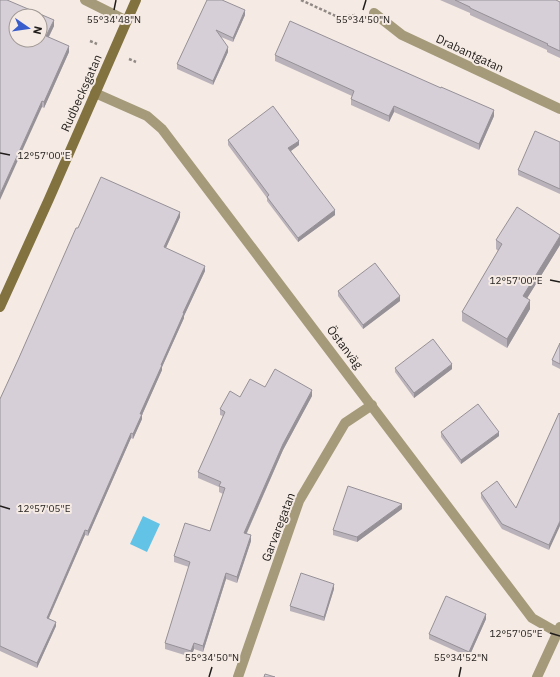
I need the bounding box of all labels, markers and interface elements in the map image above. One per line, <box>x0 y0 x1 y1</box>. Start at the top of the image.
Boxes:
north arrow <box>8 8 48 48</box>
text: 55°34'48"N <box>87 13 141 26</box>
text: 55°34'50"N <box>336 13 390 26</box>
text: N <box>30 25 45 36</box>
street label: Drabantgatan <box>434 31 506 75</box>
street label: Rudbecksgatan <box>57 52 105 134</box>
text: 12°57'00"E <box>17 149 71 162</box>
text: 12°57'00"E <box>489 274 543 287</box>
street label: Östanväg <box>324 322 366 372</box>
street label: Garvaregatan <box>258 490 298 564</box>
text: 12°57'05"E <box>17 502 71 515</box>
text: 12°57'05"E <box>489 627 543 640</box>
text: 55°34'50"N <box>185 651 239 664</box>
text: 55°34'52"N <box>434 651 488 664</box>

